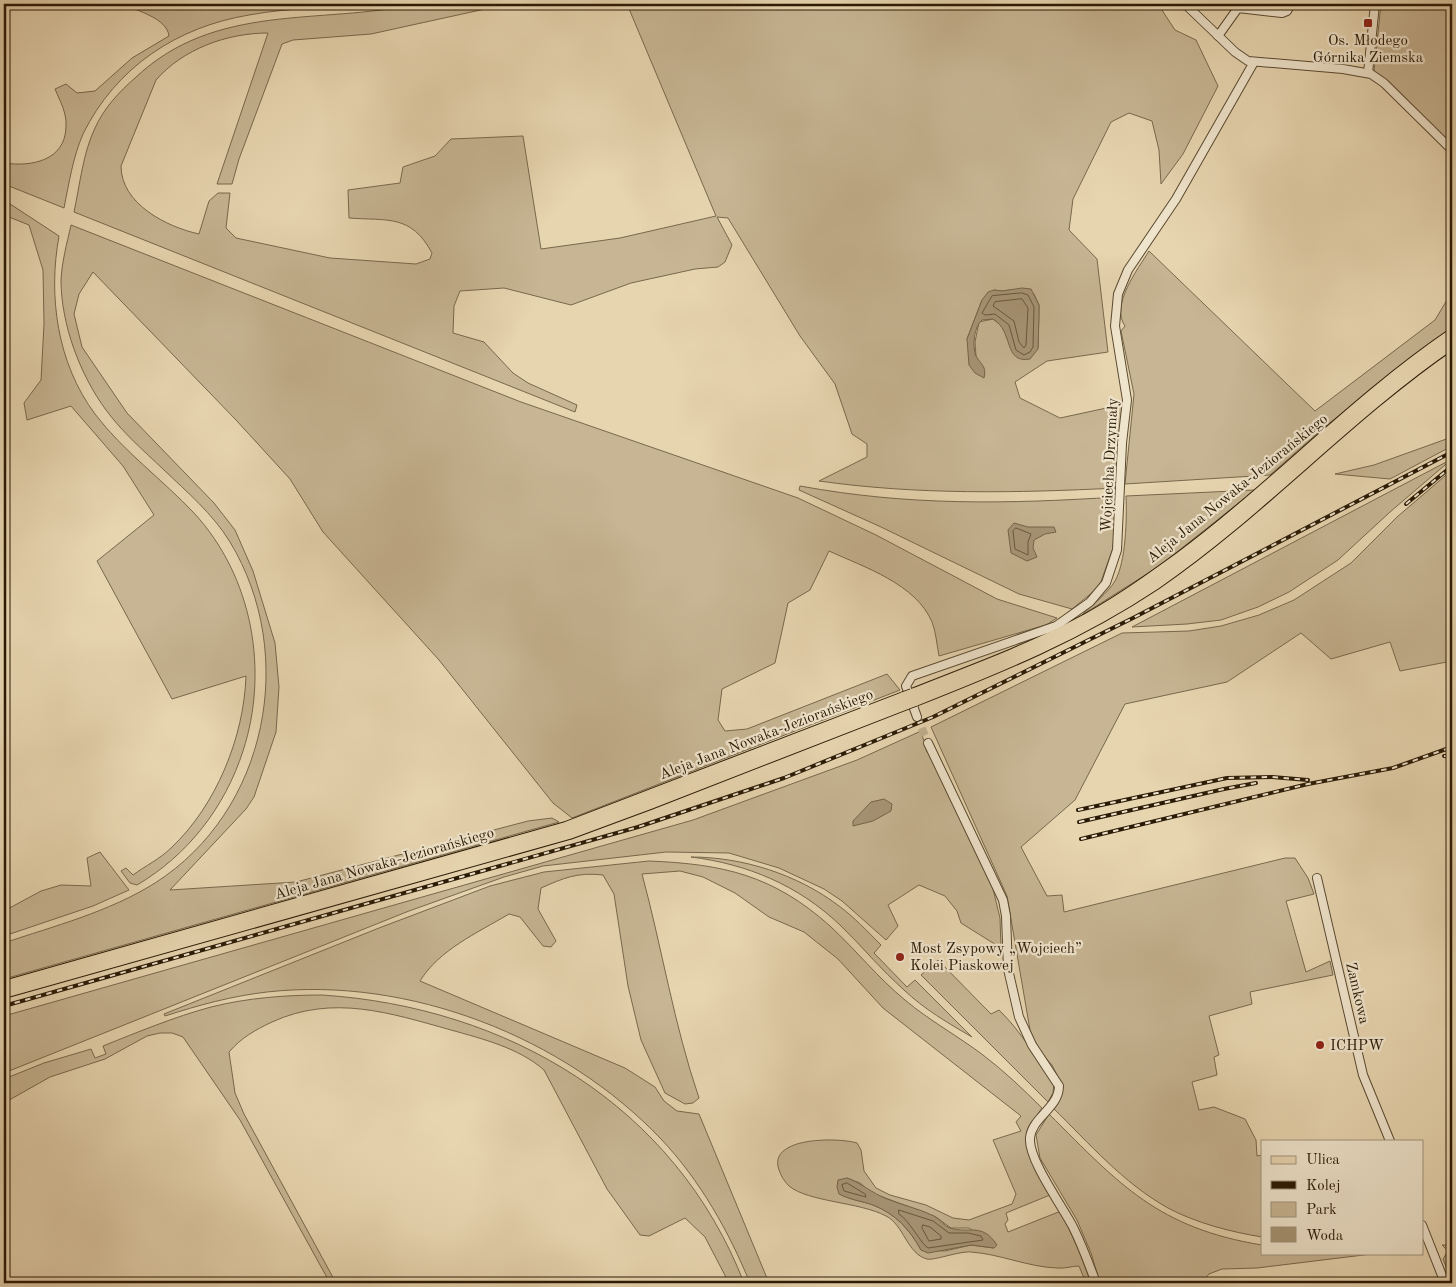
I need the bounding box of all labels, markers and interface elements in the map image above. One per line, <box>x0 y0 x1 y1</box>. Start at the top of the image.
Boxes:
marker: Os. Młodego Górnika Ziemska <box>1362 17 1374 29</box>
place label: Os. Młodego Górnika Ziemska <box>1313 34 1424 66</box>
street label: Wojciecha Drzymały <box>1099 398 1122 533</box>
street label: Aleja Jana Nowaka-Jeziorańskiego <box>1145 412 1331 567</box>
street label: Aleja Jana Nowaka-Jeziorańskiego <box>658 688 876 783</box>
street label: Aleja Jana Nowaka-Jeziorańskiego <box>273 826 496 903</box>
place label: Most Zsypowy „Wojciech” Kolei Piaskowej <box>910 942 1082 974</box>
marker: Most Zsypowy „Wojciech” Kolei Piaskowej <box>894 951 906 963</box>
street label: Zamkowa <box>1342 961 1371 1026</box>
marker: ICHPW <box>1314 1039 1326 1051</box>
place label: ICHPW <box>1330 1039 1384 1054</box>
legend <box>1261 1140 1424 1254</box>
text: Ulica <box>1306 1153 1340 1168</box>
text: Kolej <box>1306 1179 1341 1194</box>
text: Park <box>1306 1203 1337 1218</box>
text: Woda <box>1306 1229 1344 1244</box>

